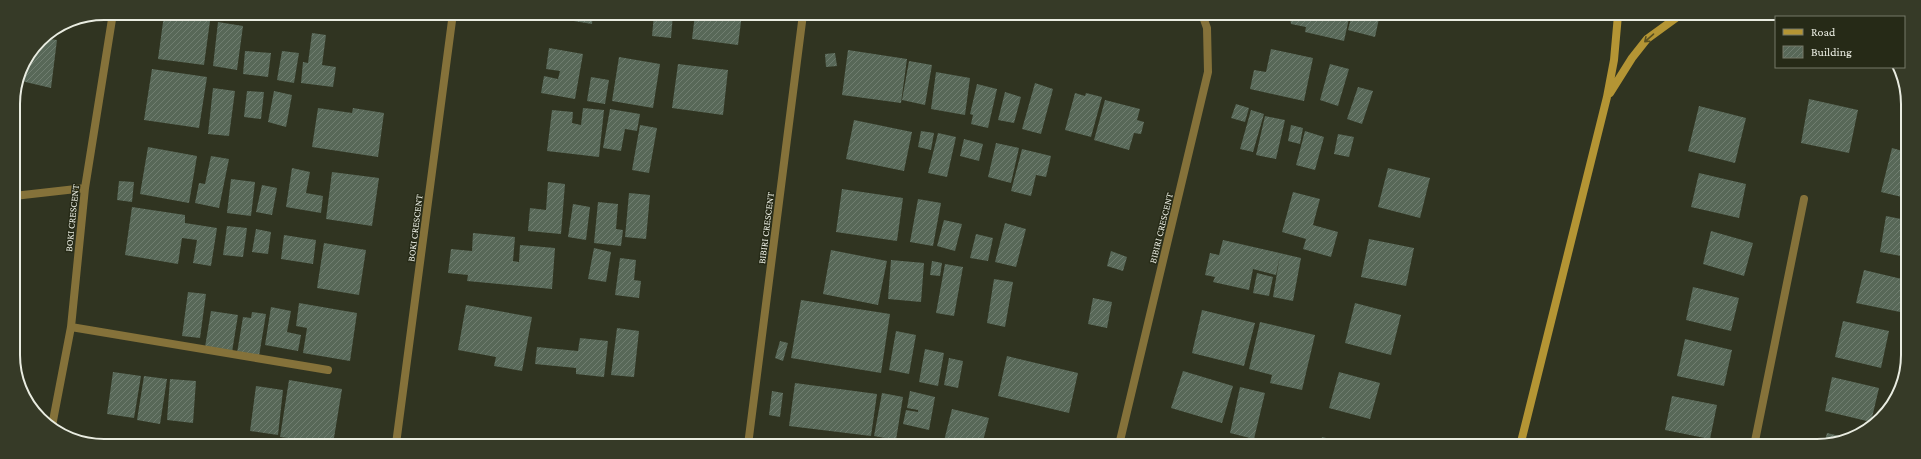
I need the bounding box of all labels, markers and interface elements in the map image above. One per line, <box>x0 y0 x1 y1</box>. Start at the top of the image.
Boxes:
legend <box>1775 16 1905 68</box>
text: Road <box>1811 25 1836 39</box>
one-way arrow <box>1644 34 1655 43</box>
text: Building <box>1811 45 1852 59</box>
street label: BOKI CRESCENT <box>63 183 81 252</box>
street label: BIBIRI CRESCENT <box>756 191 776 265</box>
street label: BIBIRI CRESCENT <box>1147 191 1175 264</box>
street label: BOKI CRESCENT <box>405 193 425 262</box>

